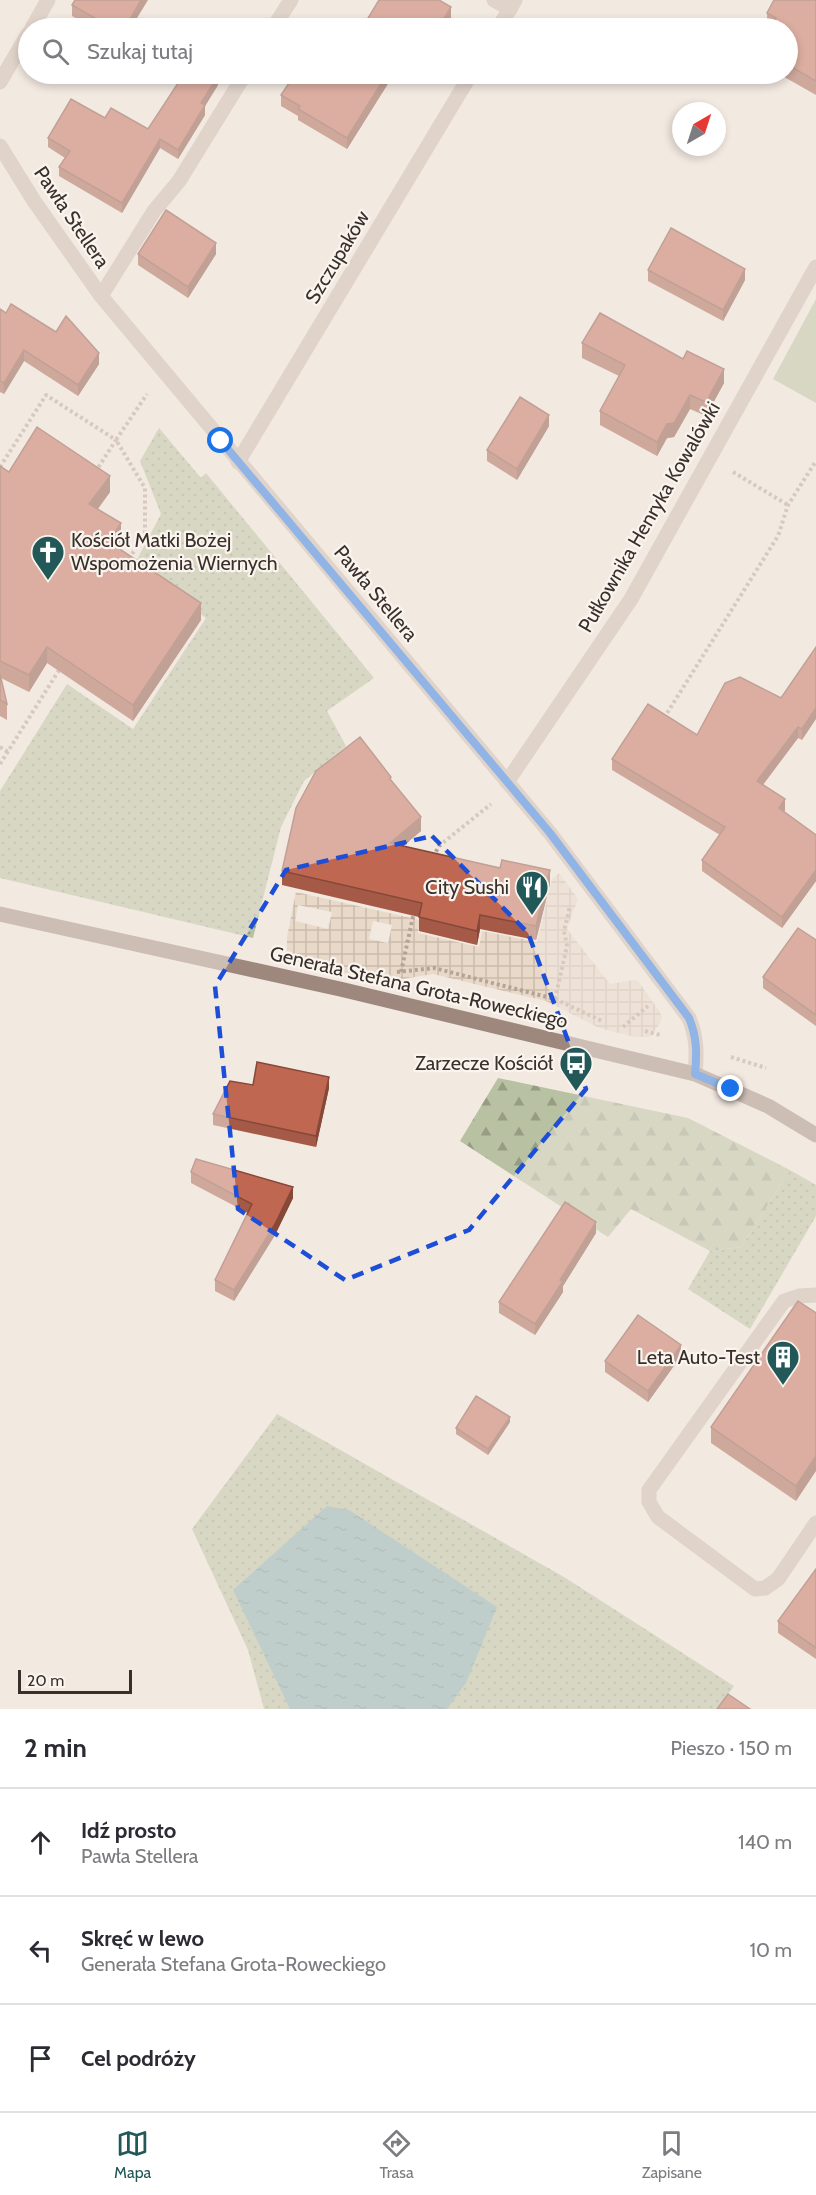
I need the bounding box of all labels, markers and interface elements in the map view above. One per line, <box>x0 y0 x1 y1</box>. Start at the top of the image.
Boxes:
search box <box>18 18 798 84</box>
icon: search <box>39 35 72 68</box>
text: Szukaj tutaj <box>87 38 193 65</box>
north arrow <box>672 102 726 156</box>
street label: Pawła Stellera <box>29 162 115 273</box>
street label: Szczupaków <box>300 206 374 308</box>
street label: Pułkownika Henryka Kowalówki <box>573 397 725 637</box>
route start <box>207 427 233 453</box>
place label: Kościół Matki Bożej Wspomożenia Wiernych <box>71 528 278 575</box>
church icon: Kościół Matki Bożej Wspomożenia Wiernych <box>30 534 66 581</box>
street label: Pawła Stellera <box>329 540 423 646</box>
restaurant icon: City Sushi <box>514 869 550 916</box>
place label: City Sushi <box>425 875 509 899</box>
street label: Generała Stefana Grota-Roweckiego <box>268 941 570 1033</box>
bus stop icon: Zarzecze Kościół <box>558 1045 594 1092</box>
place label: Zarzecze Kościół <box>415 1051 553 1075</box>
route end <box>717 1075 743 1101</box>
building icon: Leta Auto-Test <box>765 1339 801 1386</box>
place label: Leta Auto-Test <box>637 1345 760 1369</box>
scale bar <box>18 1667 132 1694</box>
text: 20 m <box>27 1671 64 1690</box>
text: 2 min <box>24 1732 87 1764</box>
text: Pieszo · 150 m <box>671 1736 792 1760</box>
text: Idź prosto <box>81 1817 176 1844</box>
icon: ahead <box>24 1826 57 1859</box>
text: 140 m <box>738 1830 792 1854</box>
text: Pawła Stellera <box>81 1844 198 1868</box>
text: Skręć w lewo <box>81 1925 204 1952</box>
icon: left <box>24 1934 57 1967</box>
text: 10 m <box>749 1938 792 1962</box>
text: Generała Stefana Grota-Roweckiego <box>81 1952 386 1976</box>
icon: arrive <box>24 2042 57 2075</box>
text: Cel podróży <box>81 2045 196 2072</box>
tab: Mapa <box>114 2127 151 2182</box>
tab: Trasa <box>380 2127 414 2182</box>
tab: Zapisane <box>642 2127 702 2182</box>

